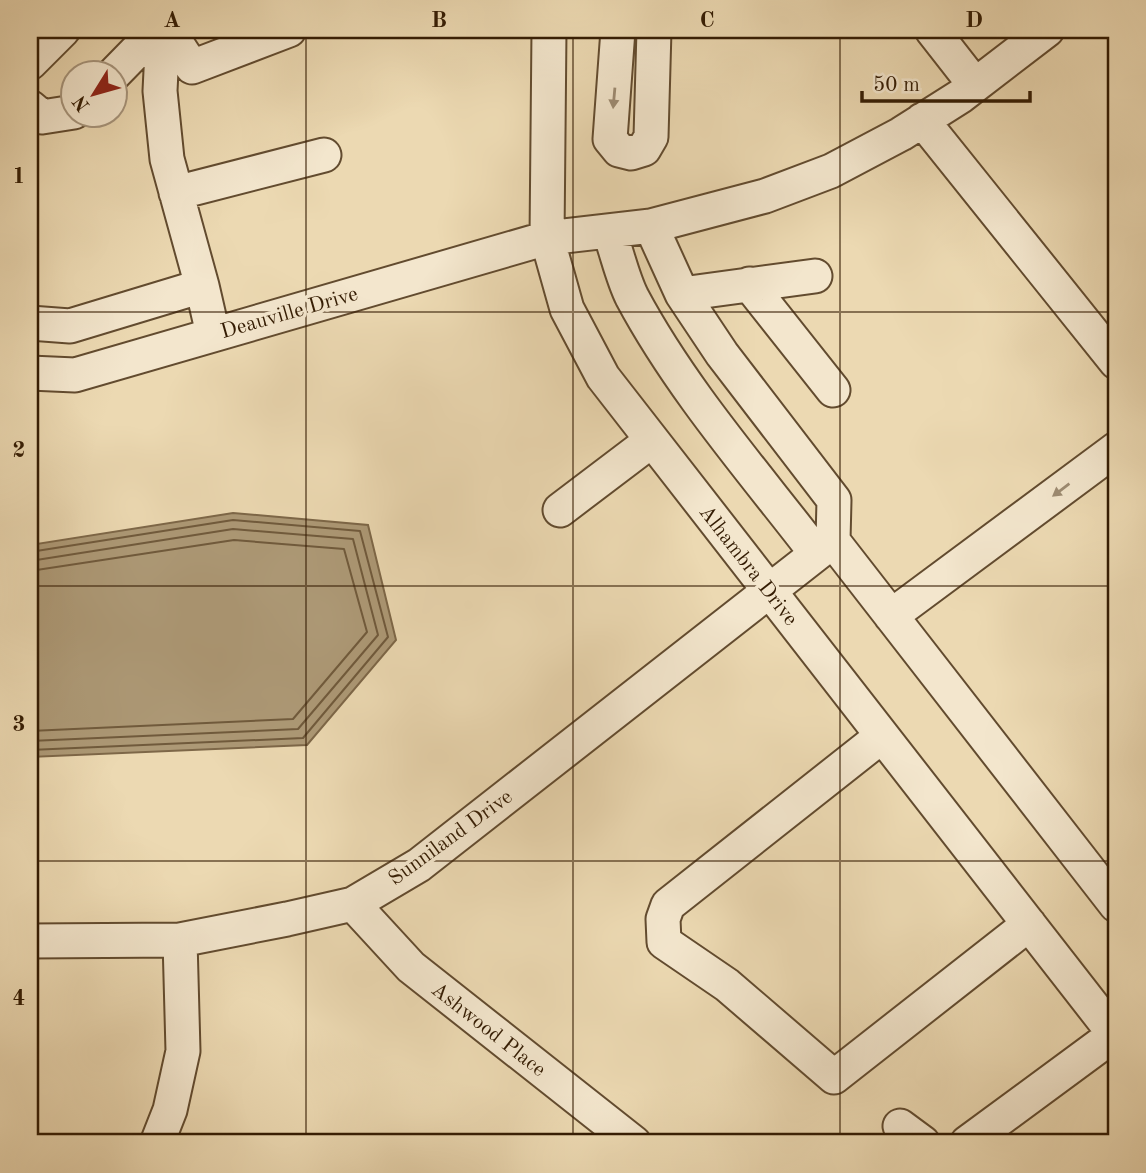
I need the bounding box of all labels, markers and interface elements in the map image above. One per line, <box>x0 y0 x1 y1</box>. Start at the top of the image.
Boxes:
text: A <box>163 9 181 32</box>
text: B <box>431 9 447 32</box>
text: C <box>699 9 715 32</box>
text: D <box>965 9 983 32</box>
north arrow <box>60 60 130 130</box>
scale bar <box>862 60 1030 104</box>
text: 50 m <box>873 75 920 96</box>
one-way arrow <box>608 87 619 109</box>
text: N <box>70 91 94 114</box>
text: 1 <box>12 165 26 188</box>
street label: Deauville Drive <box>218 284 360 343</box>
text: 2 <box>12 439 26 462</box>
one-way arrow <box>1053 482 1071 497</box>
street label: Alhambra Drive <box>695 502 801 630</box>
text: 3 <box>12 713 26 736</box>
street label: Sunniland Drive <box>385 786 517 890</box>
street label: Ashwood Place <box>427 979 549 1081</box>
text: 4 <box>12 987 26 1010</box>

